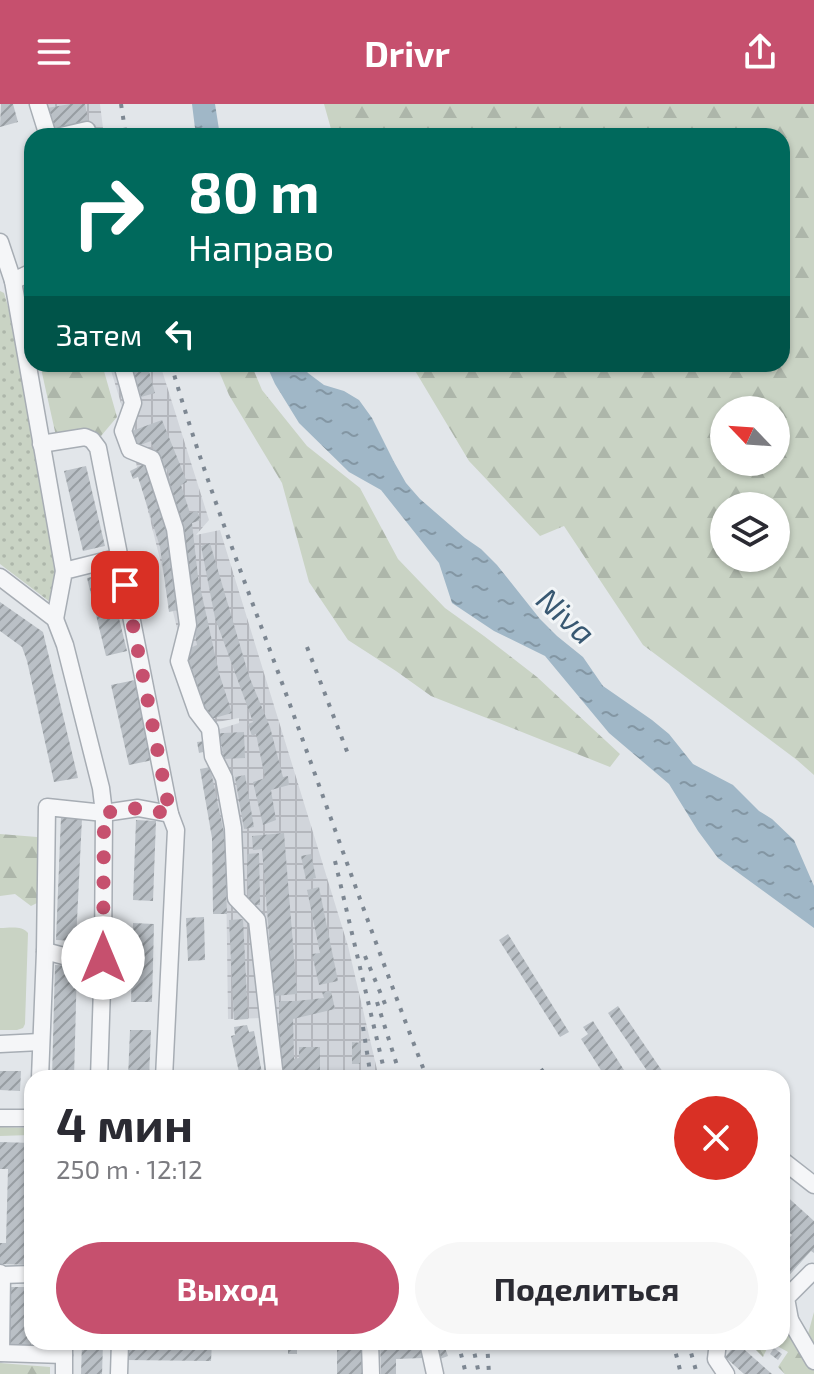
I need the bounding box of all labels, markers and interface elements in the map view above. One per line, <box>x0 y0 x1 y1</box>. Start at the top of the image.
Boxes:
icon: menu <box>32 30 76 74</box>
icon: share <box>738 30 782 74</box>
text: Drivr <box>364 31 450 74</box>
text: 80 m <box>188 157 320 224</box>
icon: right <box>56 160 160 264</box>
text: Направо <box>188 225 334 268</box>
icon: left <box>158 312 202 356</box>
text: Затем <box>56 316 142 352</box>
north arrow <box>710 396 790 476</box>
map controls <box>710 396 790 572</box>
button: layers <box>710 492 790 572</box>
pin <box>91 551 159 619</box>
icon: arrive <box>103 563 147 607</box>
water label: Niva <box>530 579 604 651</box>
position arrow <box>61 916 145 1000</box>
text: 4 мин <box>56 1094 193 1152</box>
button: close <box>674 1096 758 1180</box>
text: 250 m · 12:12 <box>56 1153 203 1184</box>
button: Выход <box>56 1242 399 1334</box>
button: Поделиться <box>415 1242 758 1334</box>

